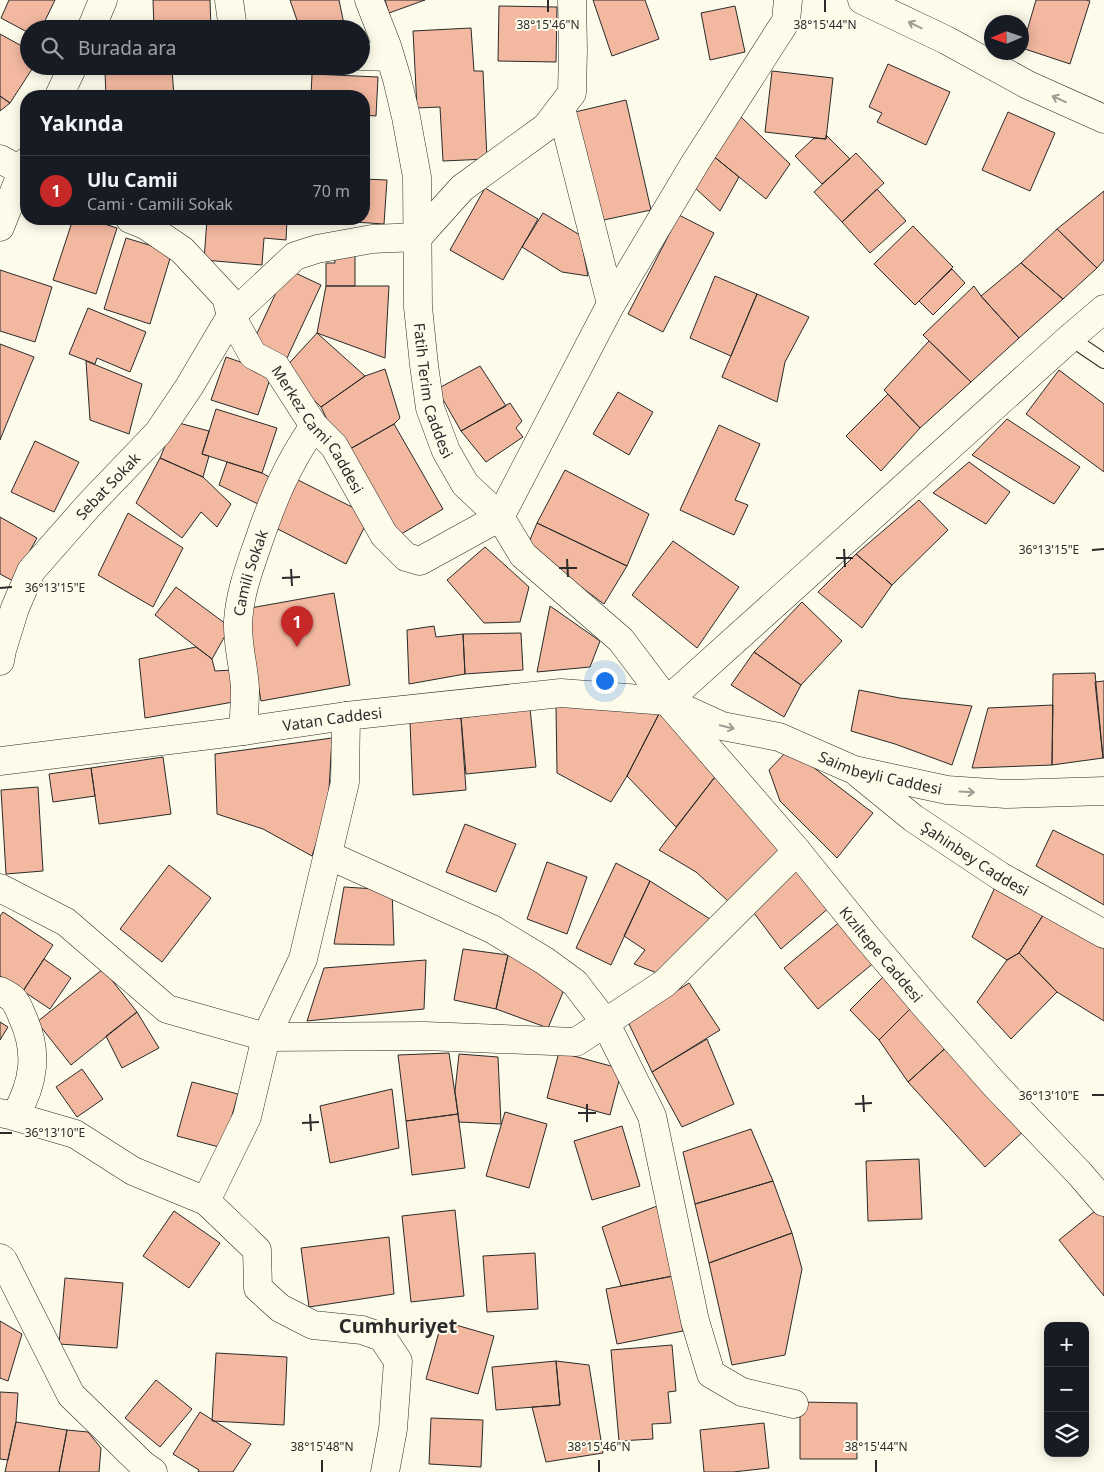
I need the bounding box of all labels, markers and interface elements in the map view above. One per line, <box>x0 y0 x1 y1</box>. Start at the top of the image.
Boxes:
north arrow <box>984 15 1029 60</box>
text: 38°15'46"N <box>516 16 580 33</box>
text: 38°15'44"N <box>793 16 857 33</box>
search box <box>20 20 370 75</box>
one-way arrow <box>908 20 923 29</box>
icon: search <box>38 34 66 62</box>
text: Burada ara <box>78 35 176 61</box>
one-way arrow <box>1052 94 1067 104</box>
text: Yakında <box>40 109 123 137</box>
text: Ulu Camii <box>87 167 178 193</box>
text: 1 <box>51 180 61 202</box>
text: 70 m <box>313 180 350 202</box>
text: Cami · Camili Sokak <box>87 193 233 215</box>
street label: Fatih Terim Caddesi <box>410 322 458 462</box>
street label: Merkez Cami Caddesi <box>268 361 368 497</box>
street label: Sebat Sokak <box>71 448 144 524</box>
street label: Camili Sokak <box>228 527 272 617</box>
text: 36°13'15"E <box>1019 541 1079 558</box>
text: 36°13'15"E <box>25 579 85 596</box>
pin: 1 <box>281 606 313 647</box>
your location <box>592 668 618 694</box>
street label: Vatan Caddesi <box>281 702 383 735</box>
one-way arrow <box>719 723 735 732</box>
street label: Saimbeyli Caddesi <box>816 746 944 799</box>
one-way arrow <box>959 787 975 796</box>
street label: Şahinbey Caddesi <box>918 817 1033 900</box>
street label: Kızıltepe Caddesi <box>836 902 927 1006</box>
text: 36°13'10"E <box>1019 1087 1079 1104</box>
text: 36°13'10"E <box>25 1124 85 1141</box>
district label: Cumhuriyet <box>339 1312 457 1339</box>
map controls <box>1044 1322 1089 1457</box>
button: + <box>1044 1322 1089 1367</box>
button: − <box>1044 1367 1089 1412</box>
button: layers <box>1044 1412 1089 1457</box>
text: 38°15'48"N <box>290 1438 354 1455</box>
text: 38°15'46"N <box>567 1438 631 1455</box>
text: 38°15'44"N <box>844 1438 908 1455</box>

